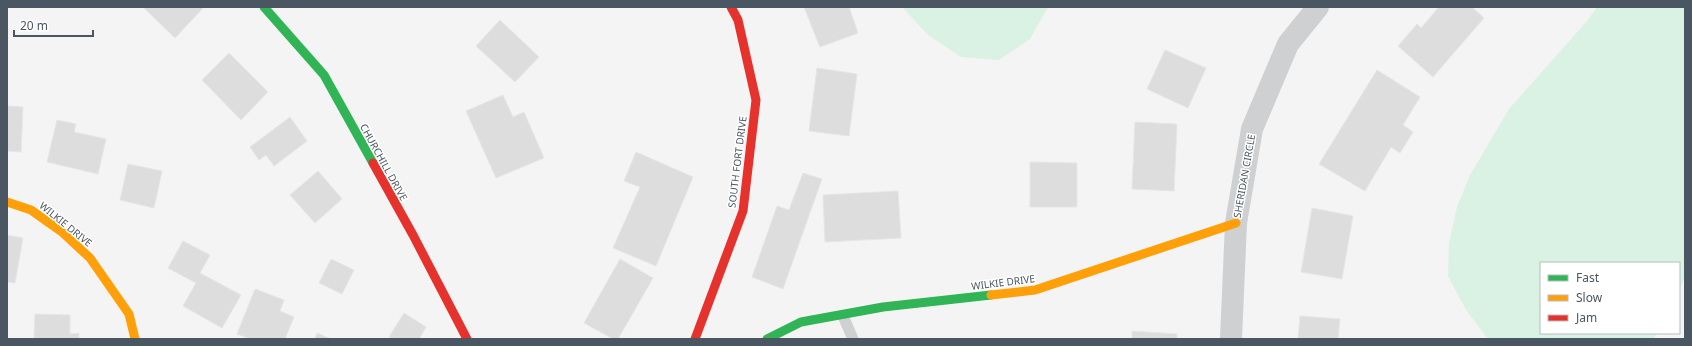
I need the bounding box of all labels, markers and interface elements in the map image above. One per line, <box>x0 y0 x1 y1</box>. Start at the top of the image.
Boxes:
scale bar <box>14 12 93 38</box>
text: 20 m <box>20 17 48 34</box>
street label: SOUTH FORT DRIVE <box>724 115 750 209</box>
street label: CHURCHILL DRIVE <box>357 121 411 203</box>
street label: SHERIDAN CIRCLE <box>1230 133 1258 219</box>
street label: WILKIE DRIVE <box>37 198 95 250</box>
legend <box>1540 262 1680 334</box>
text: Fast <box>1576 269 1600 286</box>
street label: WILKIE DRIVE <box>970 271 1036 293</box>
text: Slow <box>1576 289 1603 306</box>
text: Jam <box>1575 309 1597 326</box>

